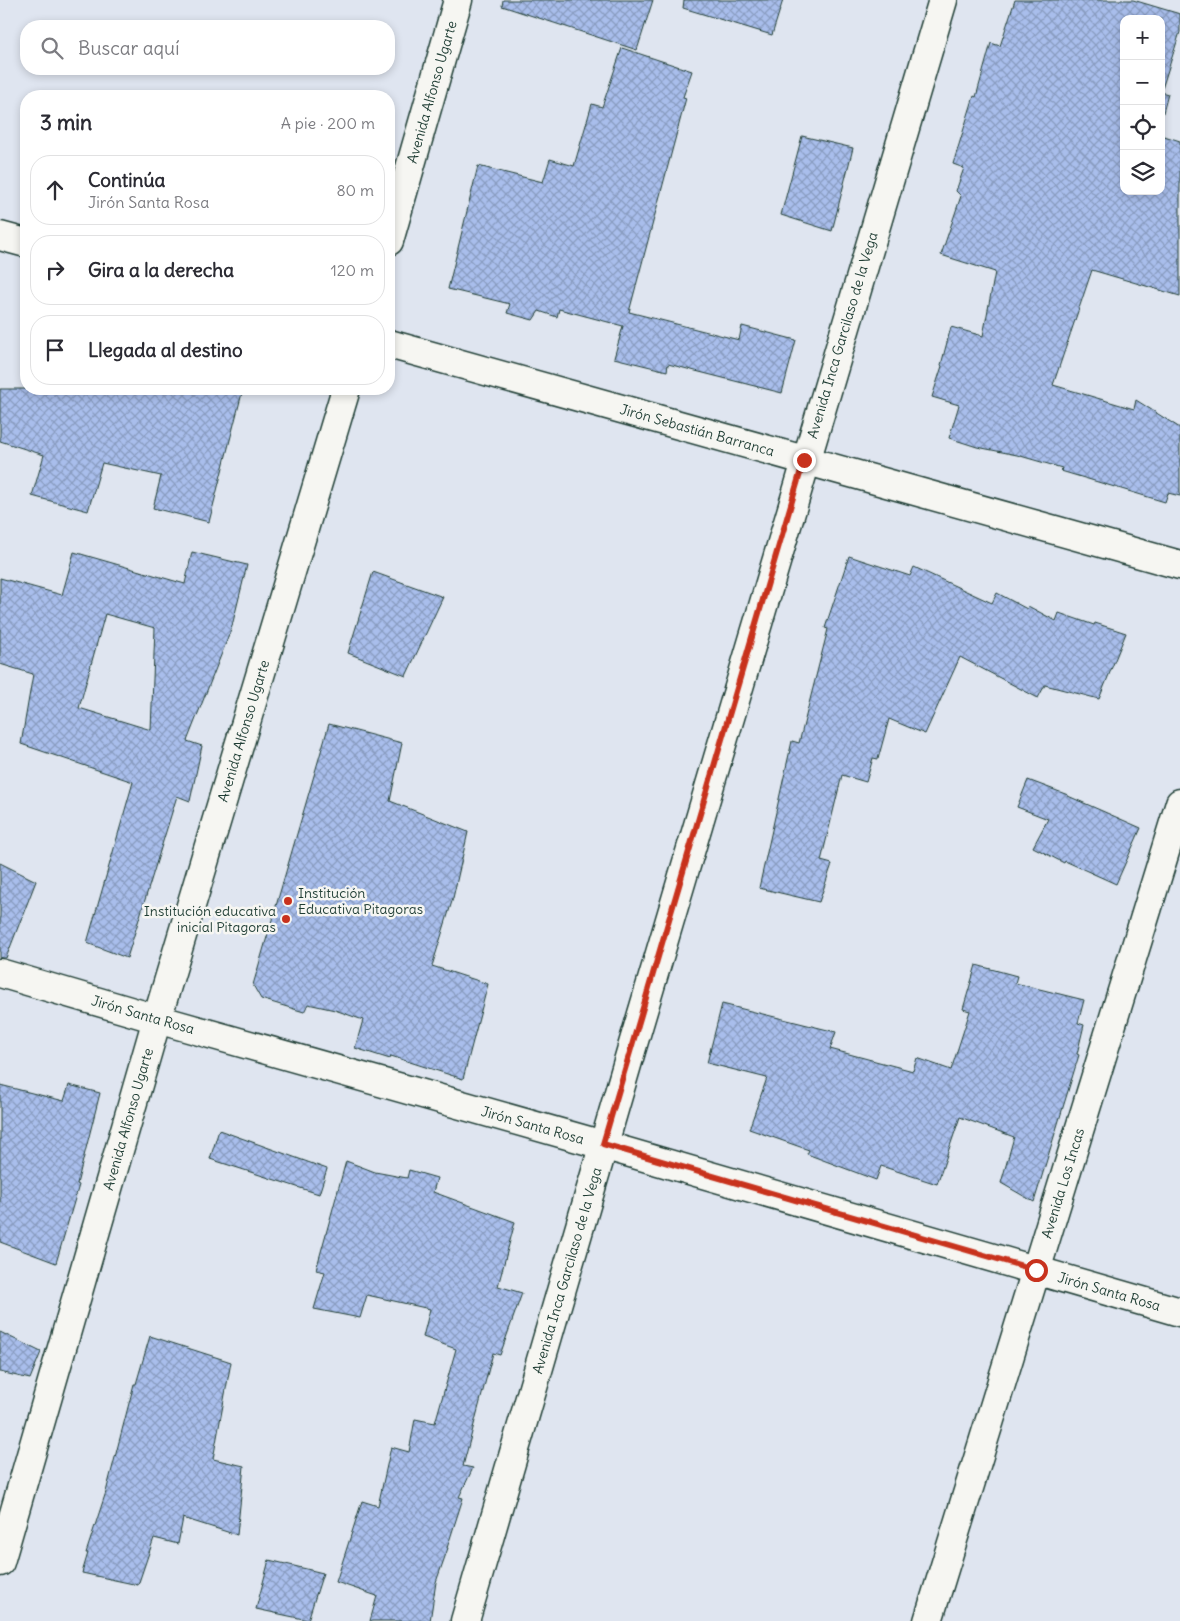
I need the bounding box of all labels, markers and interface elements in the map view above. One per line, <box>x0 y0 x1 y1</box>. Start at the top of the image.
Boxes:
map controls <box>1120 15 1165 195</box>
button: + <box>1120 15 1165 60</box>
street label: Avenida Alfonso Ugarte <box>403 19 461 165</box>
search box <box>20 20 395 75</box>
icon: search <box>38 34 66 62</box>
text: Buscar aquí <box>78 36 179 60</box>
button: − <box>1120 60 1165 105</box>
button: locate <box>1120 105 1165 150</box>
text: 3 min <box>40 109 92 136</box>
text: A pie · 200 m <box>281 113 375 133</box>
button: layers <box>1120 150 1165 195</box>
text: Continúa <box>88 168 165 192</box>
icon: ahead <box>41 176 69 204</box>
text: 80 m <box>336 180 374 200</box>
text: Jirón Santa Rosa <box>88 192 209 212</box>
street label: Avenida Inca Garcilaso de la Vega <box>803 230 882 441</box>
icon: right <box>41 256 69 284</box>
text: Gira a la derecha <box>88 258 234 282</box>
text: 120 m <box>331 260 374 280</box>
icon: arrive <box>41 336 69 364</box>
text: Llegada al destino <box>88 338 243 362</box>
street label: Jirón Sebastián Barranca <box>618 400 777 460</box>
route end <box>793 449 816 472</box>
street label: Avenida Alfonso Ugarte <box>214 658 273 804</box>
place label: Institución Educativa Pitagoras <box>298 884 423 918</box>
marker: Institución Educativa Pitagoras <box>282 895 294 907</box>
place label: Institución educativa inicial Pitagoras <box>144 902 276 936</box>
marker: Institución educativa inicial Pitagoras <box>280 913 292 925</box>
street label: Jirón Santa Rosa <box>89 991 197 1038</box>
street label: Avenida Alfonso Ugarte <box>99 1046 157 1192</box>
street label: Jirón Santa Rosa <box>479 1102 586 1148</box>
street label: Avenida Los Incas <box>1037 1126 1088 1241</box>
street label: Avenida Inca Garcilaso de la Vega <box>528 1165 606 1376</box>
route start <box>1025 1259 1048 1282</box>
street label: Jirón Santa Rosa <box>1056 1268 1163 1315</box>

